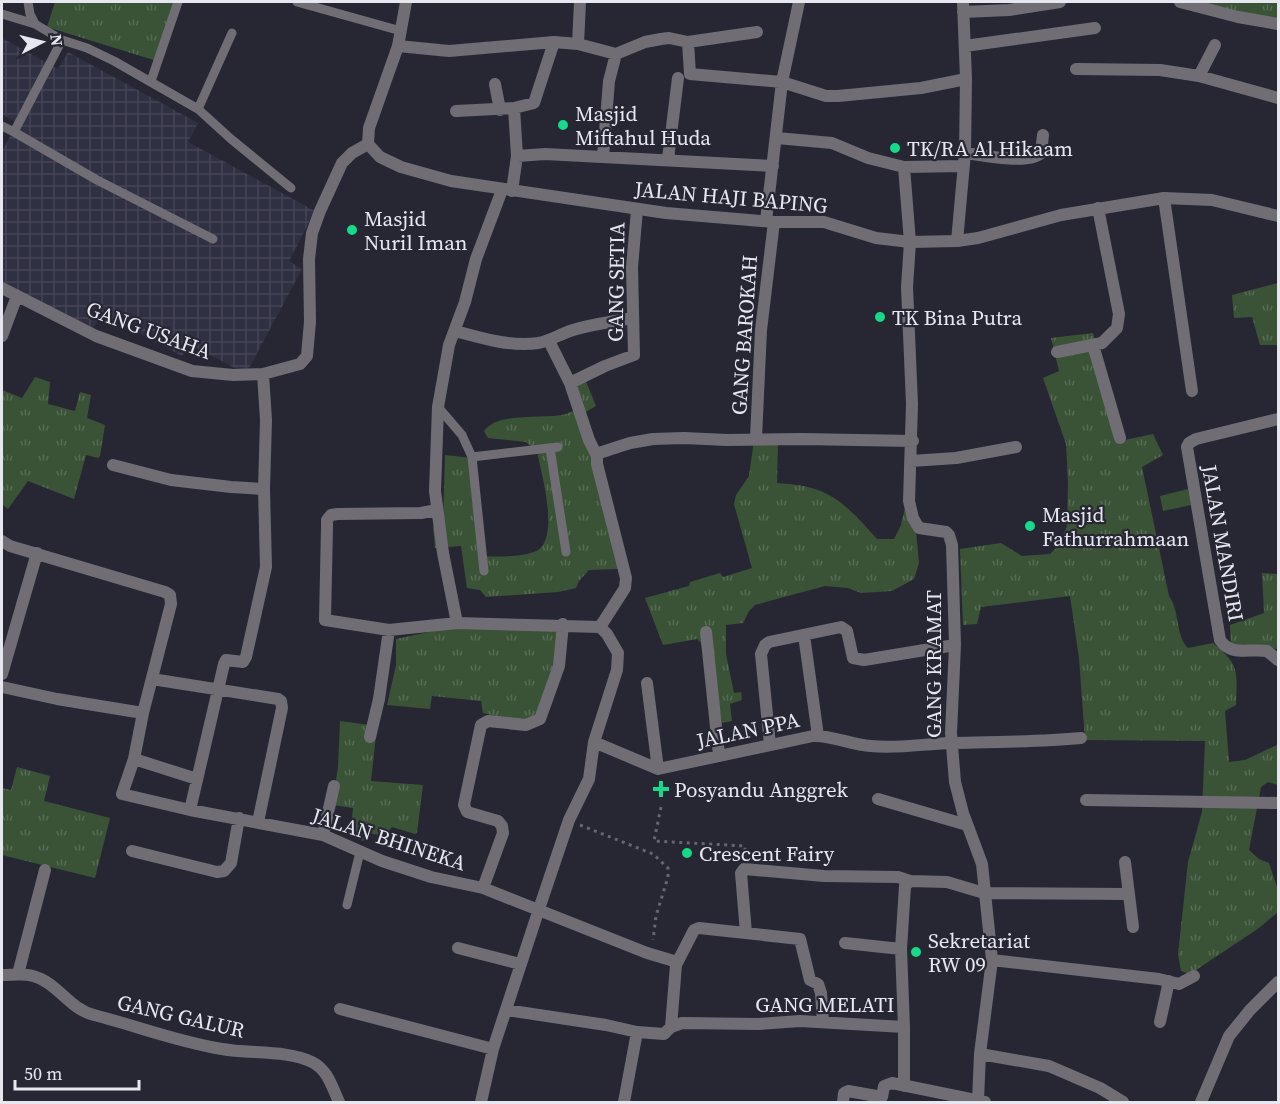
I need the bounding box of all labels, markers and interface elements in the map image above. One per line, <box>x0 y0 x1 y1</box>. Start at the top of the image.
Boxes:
north arrow <box>12 12 72 72</box>
text: N <box>45 33 69 48</box>
place label: Masjid Miftahul Huda <box>575 99 711 152</box>
marker: Masjid Miftahul Huda <box>556 118 570 132</box>
place label: TK/RA Al Hikaam <box>907 134 1073 163</box>
marker: TK/RA Al Hikaam <box>888 141 902 155</box>
street label: JALAN HAJI BAPING <box>632 174 829 220</box>
place label: Masjid Nuril Iman <box>364 204 468 257</box>
street label: GANG SETIA <box>600 222 632 342</box>
marker: Masjid Nuril Iman <box>345 223 359 237</box>
street label: GANG BAROKAH <box>724 254 764 416</box>
street label: GANG USAHA <box>82 294 216 366</box>
place label: TK Bina Putra <box>892 303 1022 332</box>
marker: TK Bina Putra <box>873 310 887 324</box>
street label: JALAN MANDIRI <box>1195 461 1251 624</box>
place label: Masjid Fathurrahmaan <box>1042 500 1190 553</box>
marker: Masjid Fathurrahmaan <box>1023 519 1037 533</box>
street label: GANG KRAMAT <box>919 590 948 738</box>
street label: JALAN PPA <box>693 705 802 755</box>
place label: Posyandu Anggrek <box>674 775 849 804</box>
marker: Posyandu Anggrek <box>652 780 670 798</box>
street label: JALAN BHINEKA <box>307 800 470 878</box>
place label: Crescent Fairy <box>699 839 834 868</box>
marker: Crescent Fairy <box>680 846 694 860</box>
place label: Sekretariat RW 09 <box>928 926 1030 979</box>
marker: Sekretariat RW 09 <box>909 945 923 959</box>
street label: GANG GALUR <box>114 987 248 1045</box>
street label: GANG MELATI <box>755 990 895 1019</box>
scale bar <box>15 1053 140 1091</box>
text: 50 m <box>24 1061 62 1086</box>

